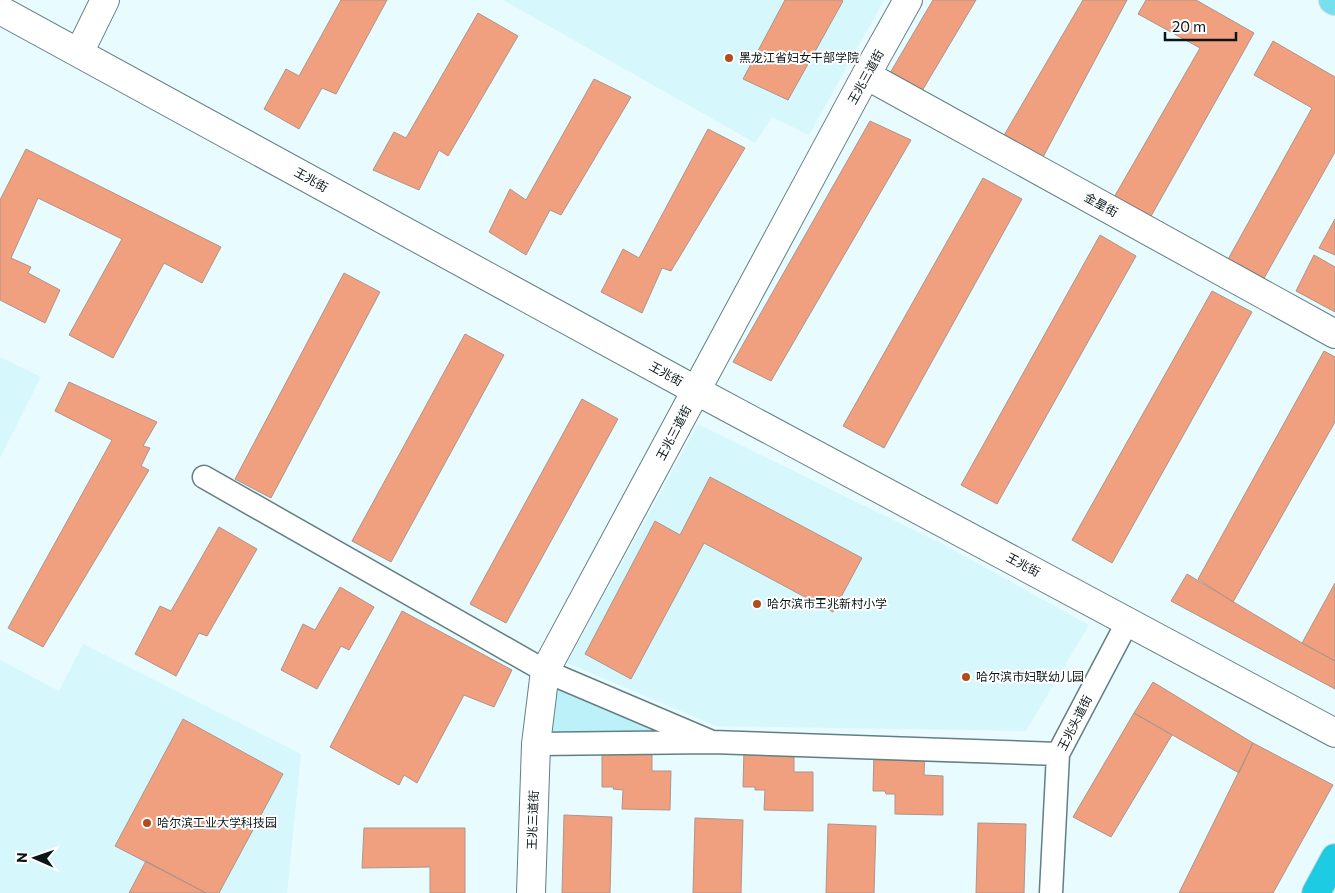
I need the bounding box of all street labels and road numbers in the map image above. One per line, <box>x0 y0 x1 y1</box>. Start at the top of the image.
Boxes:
street label: 王兆三道街 <box>844 47 886 106</box>
street label: 王兆街 <box>292 164 331 194</box>
street label: 金星街 <box>1082 189 1121 219</box>
street label: 王兆街 <box>647 358 686 388</box>
street label: 王兆三道街 <box>653 403 693 462</box>
street label: 王兆街 <box>1004 549 1043 579</box>
street label: 王兆头道街 <box>1054 693 1094 752</box>
street label: 王兆三道街 <box>524 790 540 850</box>

